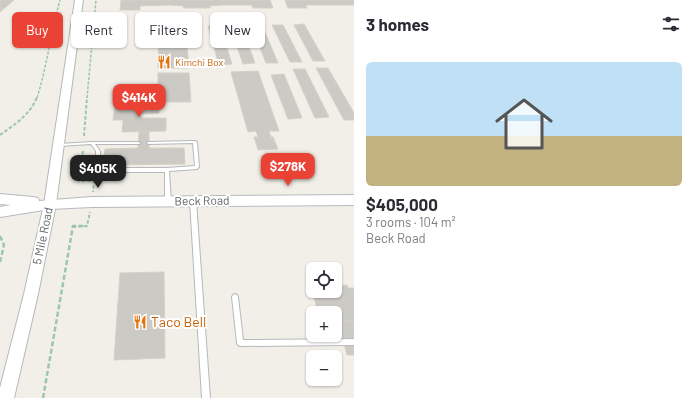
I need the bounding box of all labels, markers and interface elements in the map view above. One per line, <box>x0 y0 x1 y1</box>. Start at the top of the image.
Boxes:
chip: Buy <box>12 12 63 48</box>
chip: Rent <box>71 12 127 48</box>
chip: Filters <box>135 12 202 48</box>
chip: New <box>210 12 265 48</box>
icon: filters <box>660 13 682 35</box>
text: 3 homes <box>366 14 429 34</box>
restaurant icon: Kimchi Box <box>156 54 172 70</box>
place label: Kimchi Box <box>175 56 224 68</box>
pin: $414K <box>111 84 167 118</box>
icon: home <box>488 88 560 160</box>
text: $414K <box>122 89 156 105</box>
pin: $278K <box>260 153 316 187</box>
pin: $405K <box>70 155 126 189</box>
text: $278K <box>270 158 306 174</box>
text: $405K <box>79 160 117 176</box>
street label: Beck Road <box>174 193 230 207</box>
text: $405,000 <box>366 194 438 214</box>
street label: 5 Mile Road <box>29 206 55 266</box>
text: 3 rooms · 104 m² <box>366 214 456 230</box>
text: Beck Road <box>366 230 426 246</box>
map controls <box>306 262 342 386</box>
button: locate <box>306 262 342 298</box>
button: + <box>306 306 342 342</box>
place label: Taco Bell <box>151 313 206 330</box>
restaurant icon: Taco Bell <box>132 314 148 330</box>
button: − <box>306 350 342 386</box>

